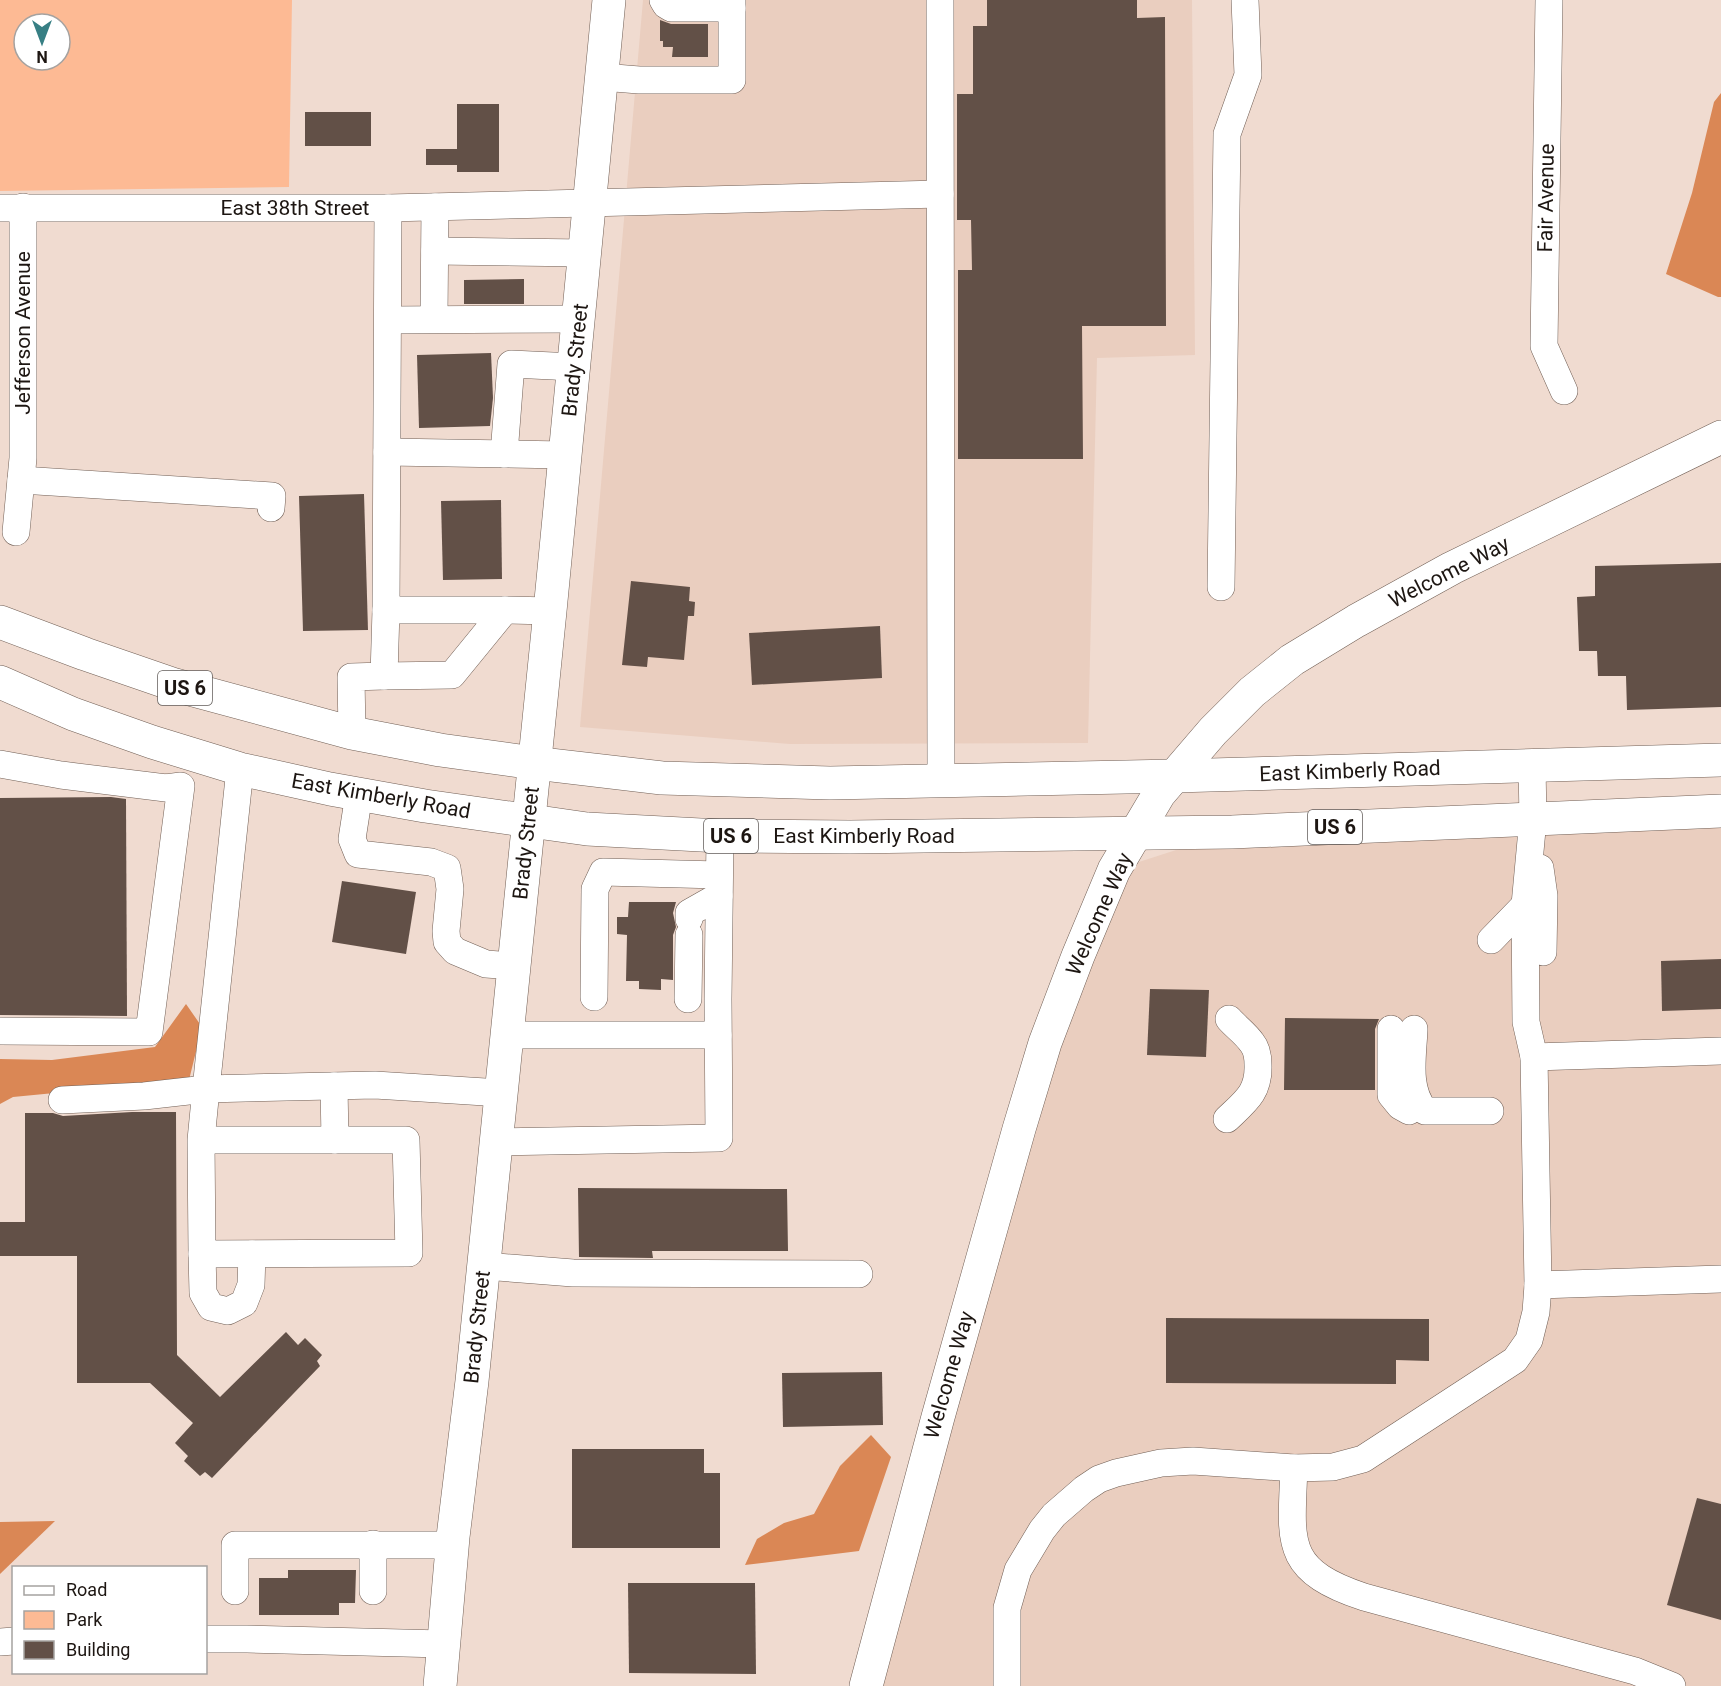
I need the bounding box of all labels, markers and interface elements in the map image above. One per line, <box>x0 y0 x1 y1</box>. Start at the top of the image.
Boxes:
north arrow <box>12 12 72 72</box>
text: N <box>36 47 48 66</box>
street label: Fair Avenue <box>1533 143 1559 253</box>
street label: East 38th Street <box>221 196 370 220</box>
street label: Jefferson Avenue <box>11 251 35 415</box>
street label: Brady Street <box>557 302 593 418</box>
street label: Welcome Way <box>1385 531 1513 613</box>
road number: US 6 <box>158 671 212 705</box>
street label: East Kimberly Road <box>1259 756 1441 786</box>
street label: East Kimberly Road <box>290 768 472 824</box>
street label: Brady Street <box>508 785 544 901</box>
road number: US 6 <box>1308 810 1362 844</box>
road number: US 6 <box>704 819 758 853</box>
street label: East Kimberly Road <box>773 824 955 848</box>
street label: Welcome Way <box>1061 849 1137 979</box>
street label: Brady Street <box>459 1269 495 1385</box>
street label: Welcome Way <box>919 1308 979 1442</box>
legend <box>12 1566 207 1674</box>
text: Road <box>66 1579 107 1600</box>
text: Park <box>66 1609 103 1630</box>
text: Building <box>66 1639 130 1660</box>

